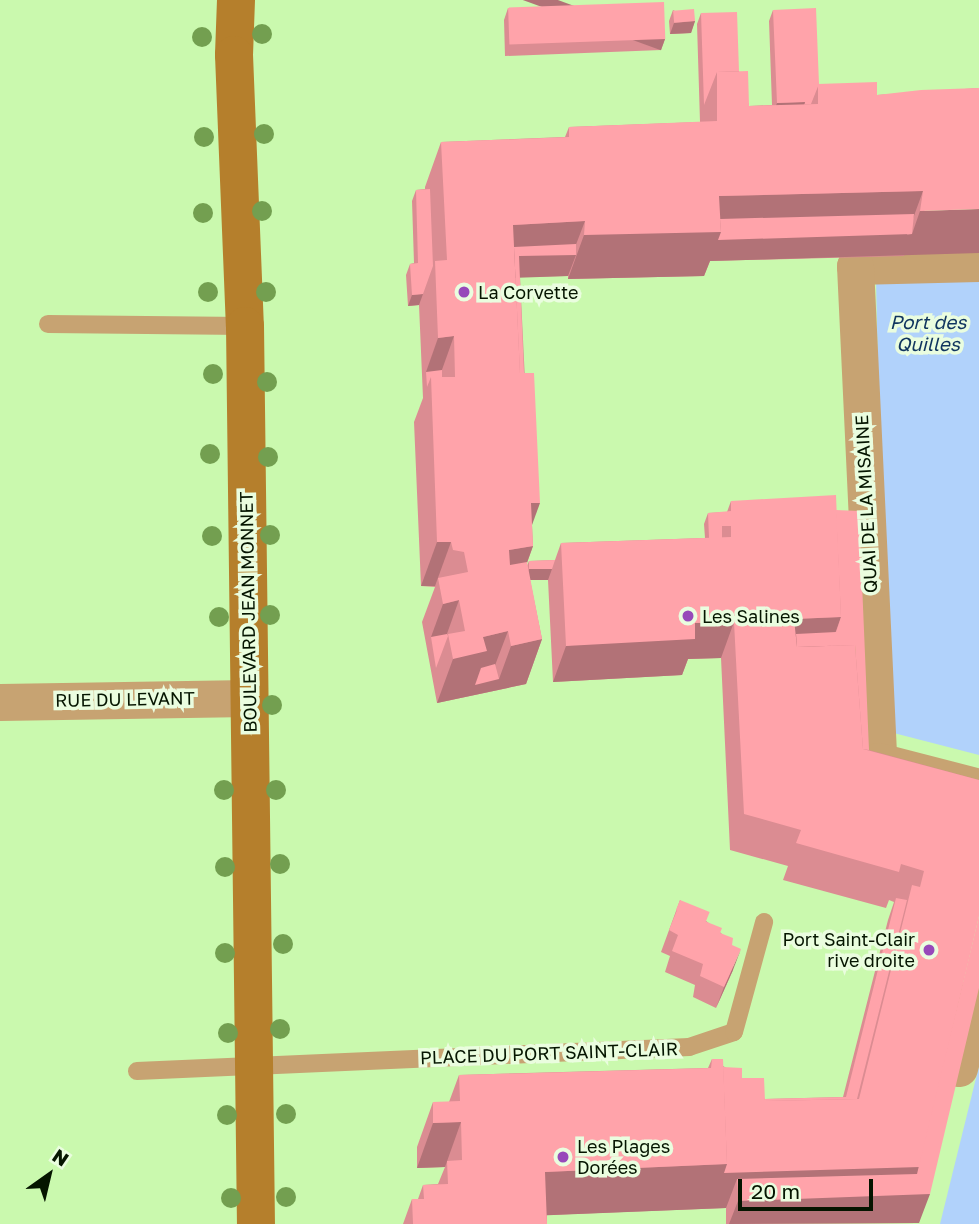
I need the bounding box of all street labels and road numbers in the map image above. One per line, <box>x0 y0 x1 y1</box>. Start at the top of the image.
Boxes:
street label: QUAI DE LA MISAINE <box>851 414 881 594</box>
street label: BOULEVARD JEAN MONNET <box>235 491 261 733</box>
street label: RUE DU LEVANT <box>55 687 195 711</box>
street label: PLACE DU PORT SAINT-CLAIR <box>420 1038 678 1068</box>

